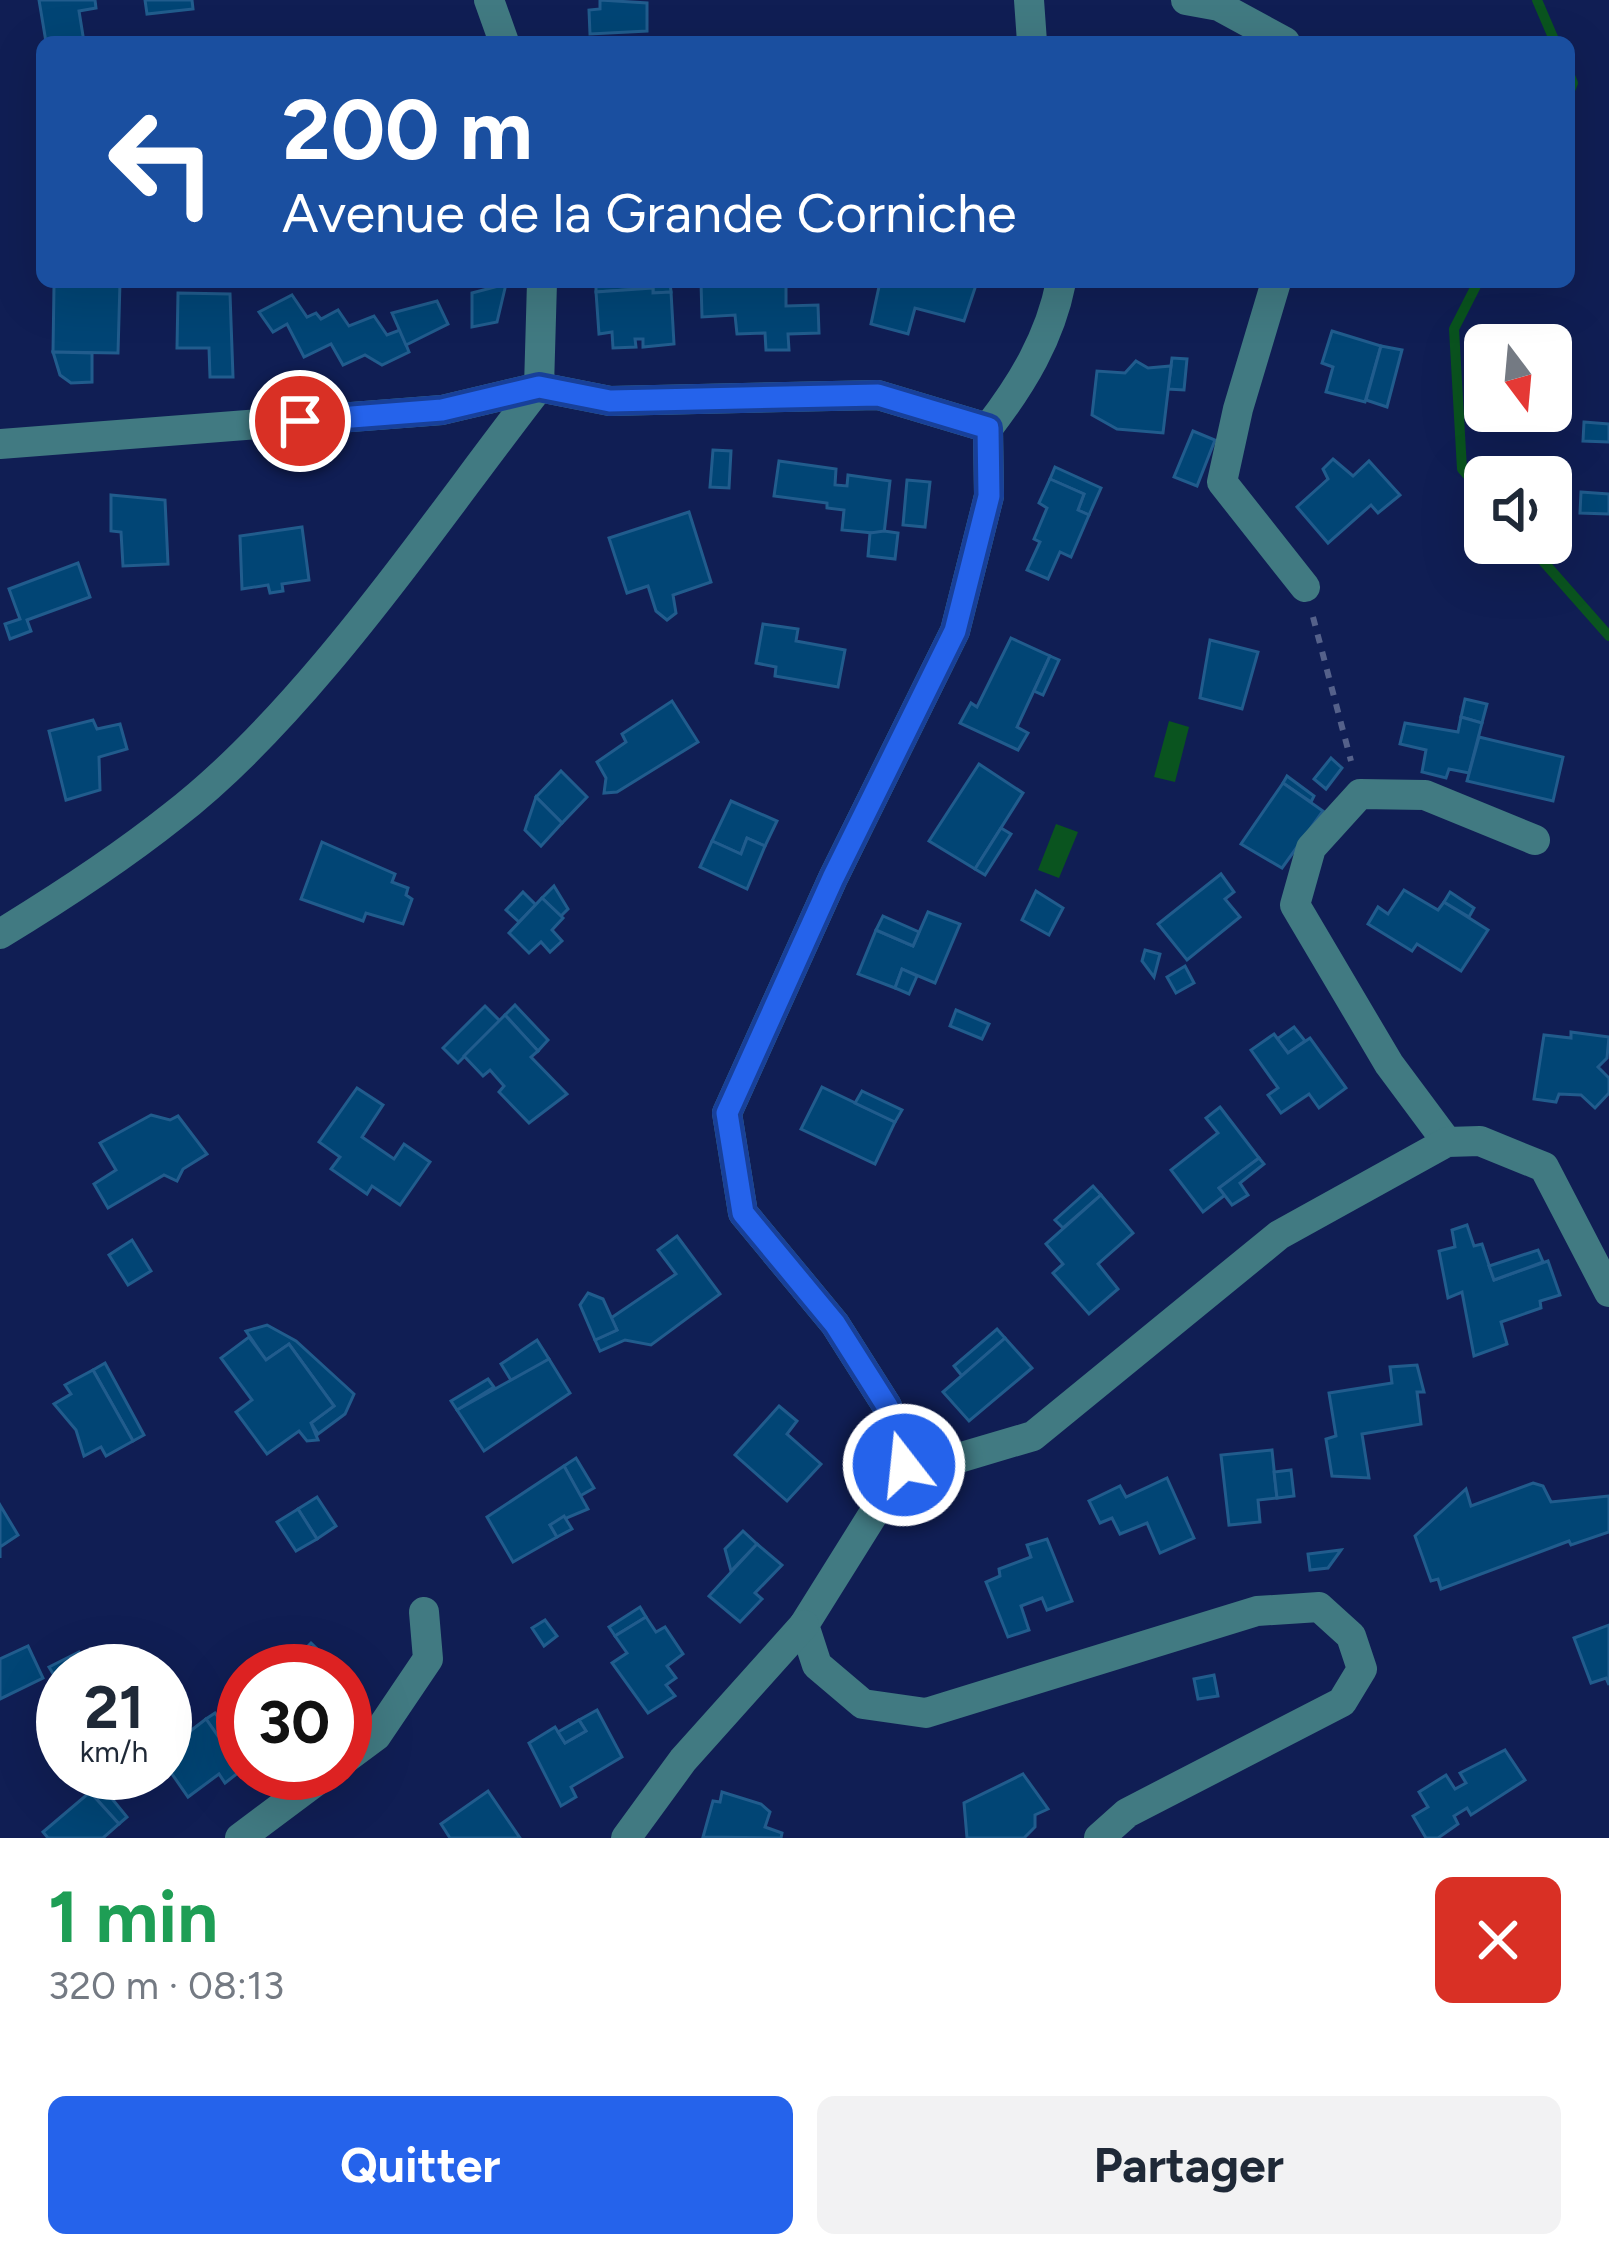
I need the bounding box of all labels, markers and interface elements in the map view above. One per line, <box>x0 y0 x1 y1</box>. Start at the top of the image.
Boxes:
text: 200 m <box>282 79 533 180</box>
icon: left <box>84 84 240 240</box>
text: Avenue de la Grande Corniche <box>282 181 1017 246</box>
north arrow <box>1464 324 1572 432</box>
map controls <box>1464 324 1572 564</box>
pin <box>249 370 351 472</box>
icon: arrive <box>267 388 333 454</box>
button: sound <box>1464 456 1572 564</box>
position arrow <box>841 1402 967 1528</box>
speed limit sign: 30 <box>216 1644 372 1800</box>
text: 21 <box>84 1671 144 1743</box>
text: km/h <box>80 1733 148 1770</box>
text: 1 min <box>48 1874 218 1960</box>
button: close <box>1435 1877 1561 2003</box>
text: 320 m · 08:13 <box>48 1962 284 2009</box>
button: Quitter <box>48 2096 793 2234</box>
button: Partager <box>817 2096 1561 2234</box>

